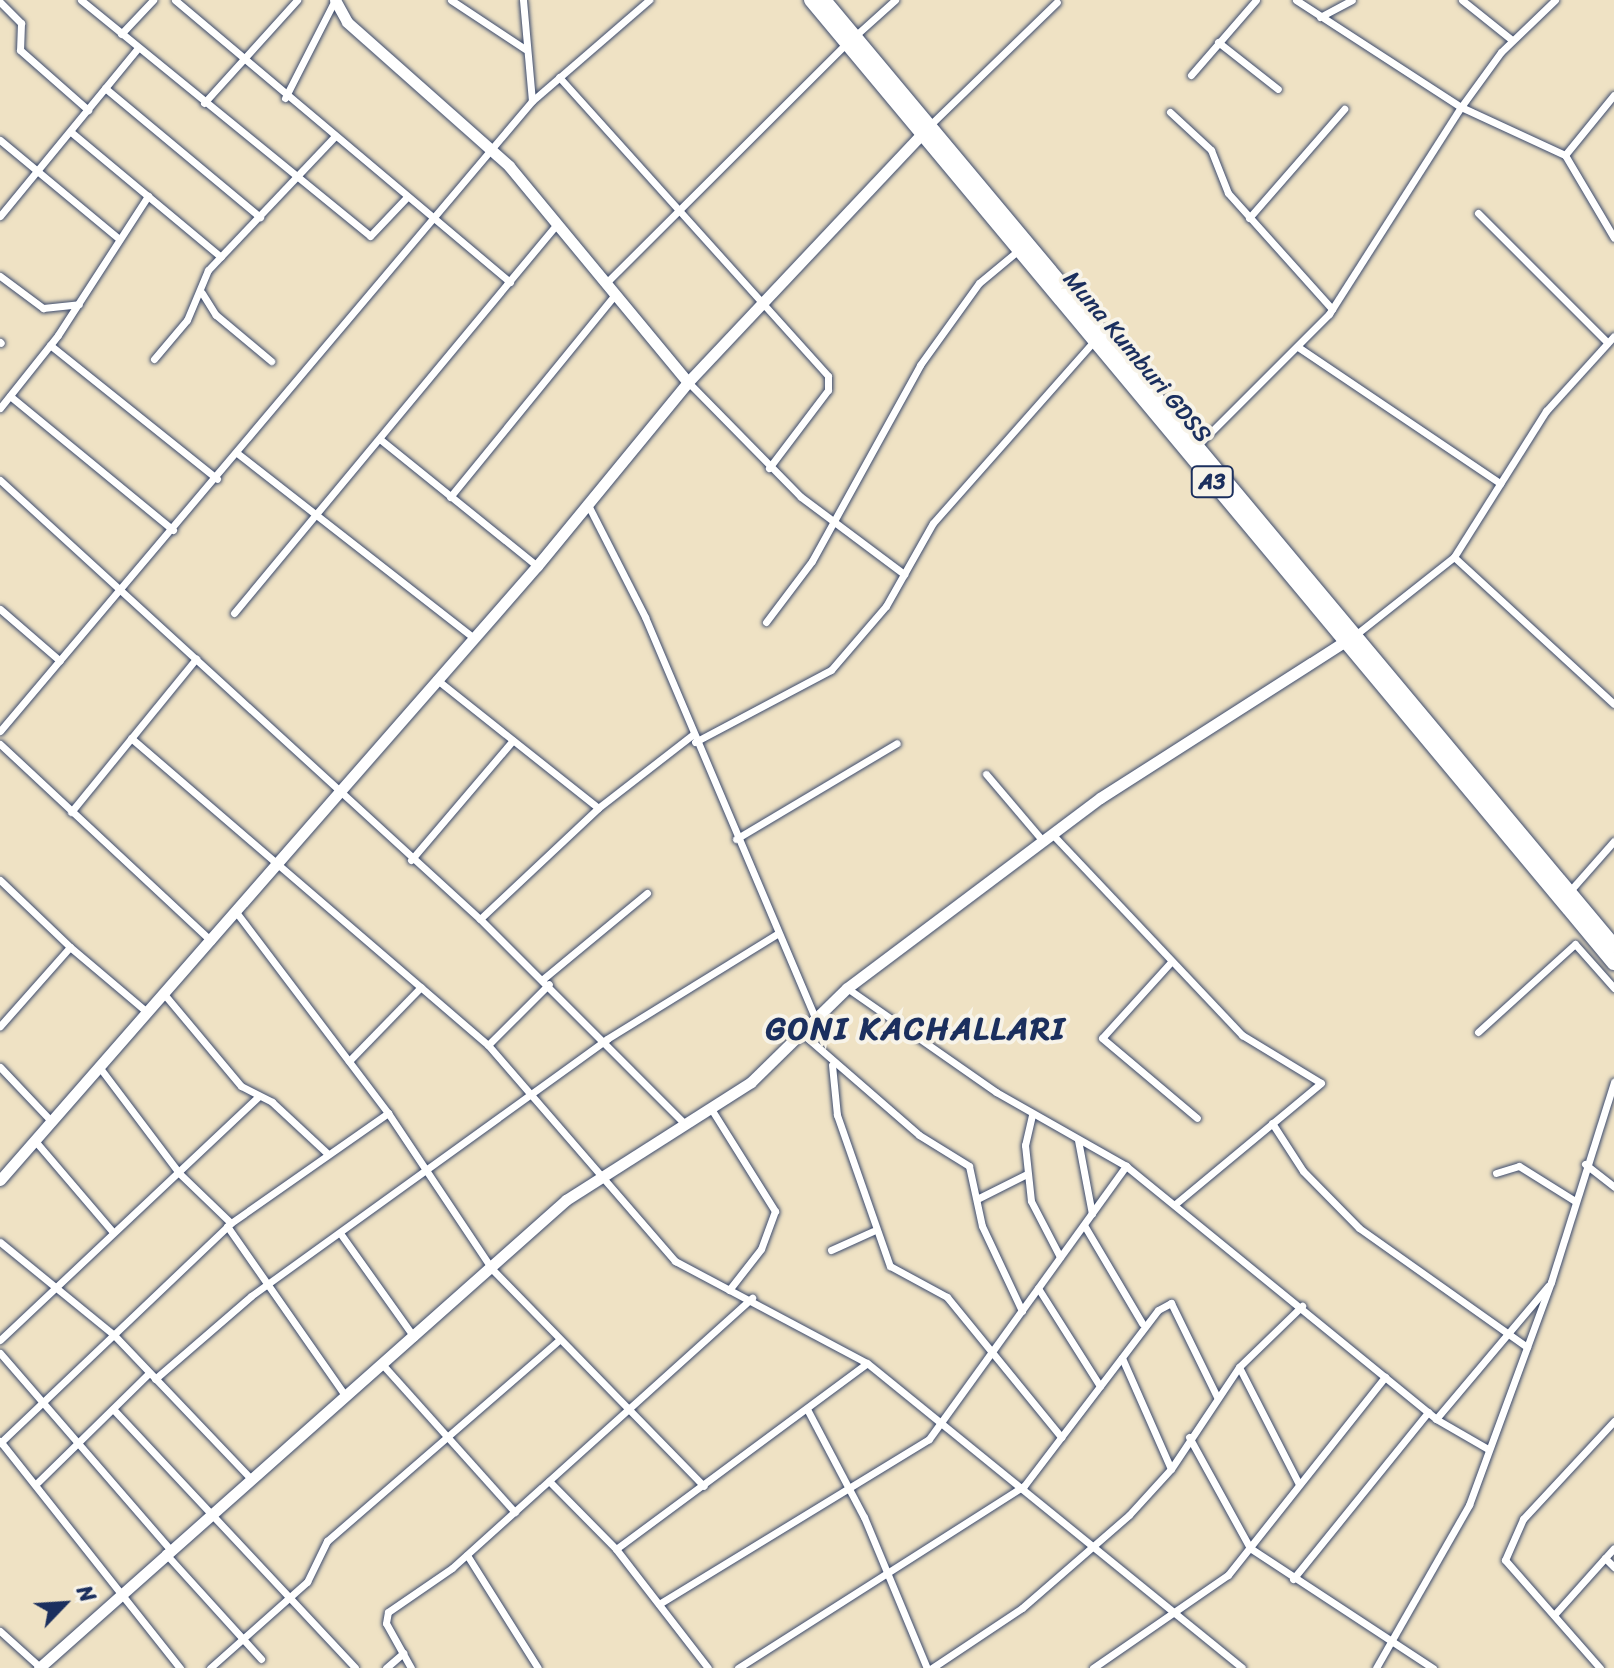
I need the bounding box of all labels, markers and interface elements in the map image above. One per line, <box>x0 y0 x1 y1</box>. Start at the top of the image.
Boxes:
street label: Muna Kumburi GDSS <box>1057 265 1217 449</box>
road number: A3 <box>1190 464 1234 500</box>
district label: GONI KACHALLARI <box>767 1010 1065 1048</box>
north arrow <box>24 1564 104 1644</box>
text: N <box>65 1578 107 1609</box>

